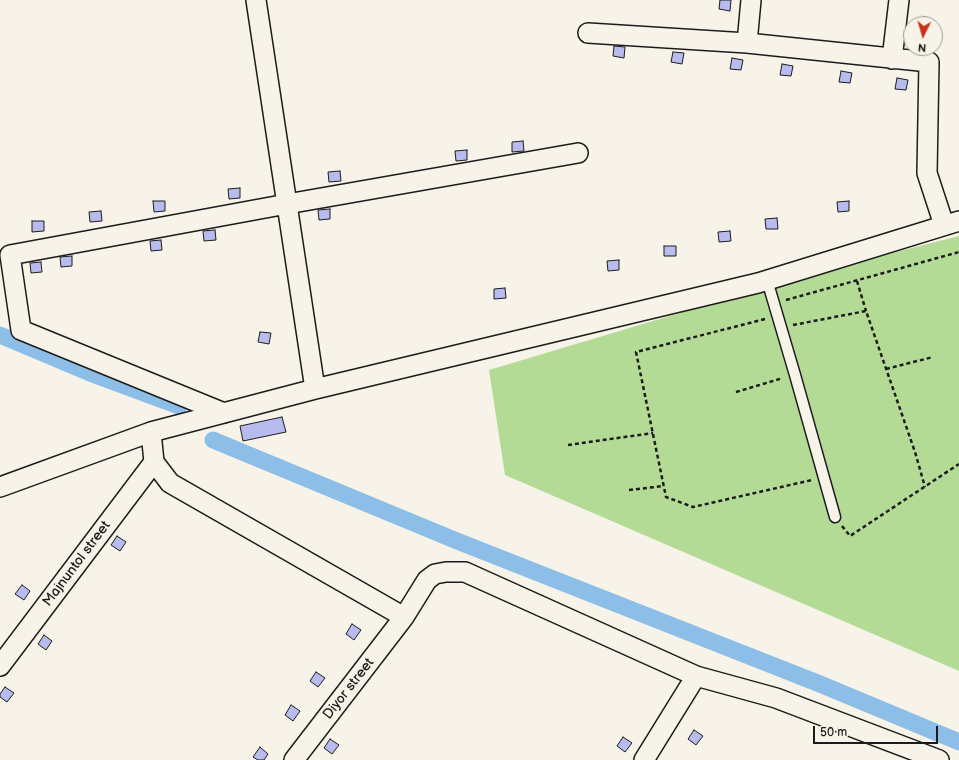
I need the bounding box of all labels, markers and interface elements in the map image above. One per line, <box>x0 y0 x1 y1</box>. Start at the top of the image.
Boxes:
north arrow <box>903 16 943 56</box>
text: N <box>917 41 927 54</box>
street label: Majnuntol street <box>39 518 115 610</box>
street label: Diyor street <box>320 655 378 723</box>
scale bar <box>815 718 940 744</box>
text: 50 m <box>820 725 847 740</box>

